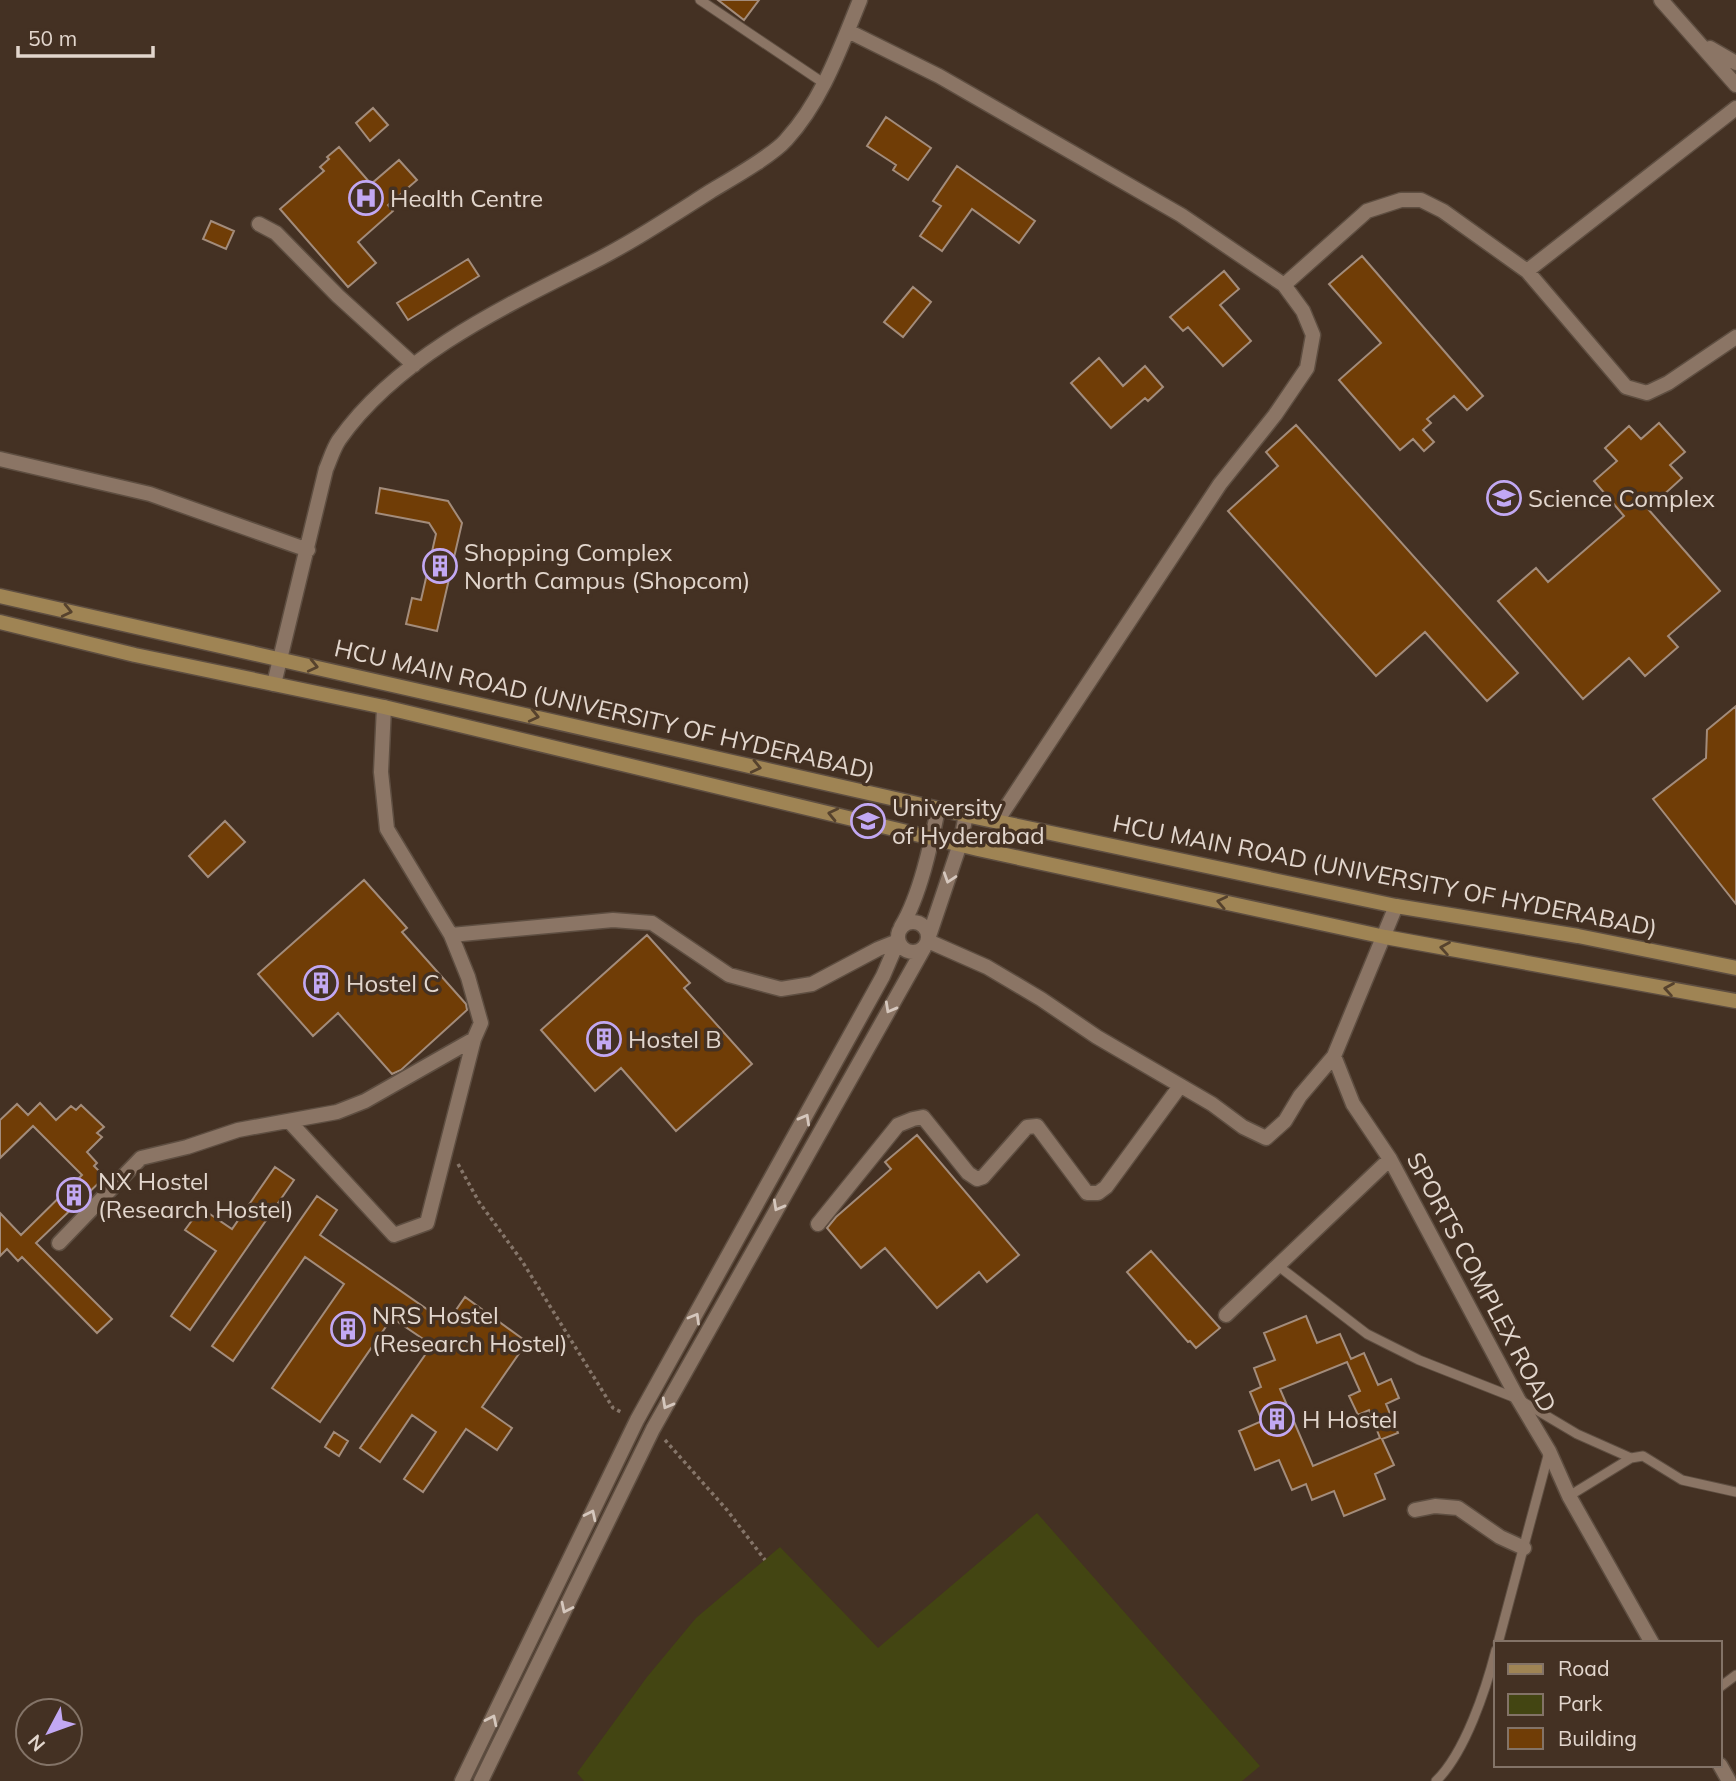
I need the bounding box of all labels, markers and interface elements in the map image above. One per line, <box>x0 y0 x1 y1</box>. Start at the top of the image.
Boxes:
scale bar <box>18 14 152 58</box>
text: 50 m <box>28 25 77 51</box>
hospital icon: Health Centre <box>347 179 385 217</box>
place label: Health Centre <box>390 183 543 213</box>
school or university icon: Science Complex <box>1485 479 1523 517</box>
place label: Science Complex <box>1528 483 1715 513</box>
place label: Shopping Complex North Campus (Shopcom) <box>464 537 750 595</box>
building icon: Shopping Complex North Campus (Shopcom) <box>421 547 459 585</box>
one-way arrow <box>61 603 73 618</box>
street label: HCU MAIN ROAD (UNIVERSITY OF HYDERABAD) <box>332 632 878 786</box>
one-way arrow <box>307 657 319 672</box>
one-way arrow <box>528 708 540 723</box>
one-way arrow <box>750 759 762 774</box>
place label: University of Hyderabad <box>892 792 1045 850</box>
school or university icon: University of Hyderabad <box>849 802 887 840</box>
street label: HCU MAIN ROAD (UNIVERSITY OF HYDERABAD) <box>1110 807 1660 943</box>
one-way arrow <box>827 808 839 822</box>
one-way arrow <box>943 871 957 883</box>
one-way arrow <box>1216 895 1228 910</box>
one-way arrow <box>1439 941 1451 956</box>
building icon: Hostel C <box>302 964 340 1002</box>
place label: Hostel C <box>346 968 440 998</box>
one-way arrow <box>1663 982 1675 997</box>
one-way arrow <box>885 1000 898 1013</box>
building icon: Hostel B <box>585 1020 623 1058</box>
place label: Hostel B <box>628 1024 722 1054</box>
one-way arrow <box>797 1114 810 1127</box>
street label: SPORTS COMPLEX ROAD <box>1401 1147 1563 1417</box>
place label: NX Hostel (Research Hostel) <box>98 1166 294 1224</box>
building icon: NX Hostel (Research Hostel) <box>55 1176 93 1214</box>
one-way arrow <box>773 1199 786 1211</box>
place label: NRS Hostel (Research Hostel) <box>372 1300 568 1358</box>
building icon: NRS Hostel (Research Hostel) <box>329 1310 367 1348</box>
one-way arrow <box>687 1313 700 1326</box>
one-way arrow <box>662 1397 675 1410</box>
building icon: H Hostel <box>1258 1400 1296 1438</box>
place label: H Hostel <box>1302 1404 1398 1434</box>
one-way arrow <box>583 1510 597 1522</box>
one-way arrow <box>560 1601 574 1613</box>
legend <box>1494 1641 1722 1767</box>
text: Road <box>1558 1655 1609 1681</box>
text: Park <box>1558 1690 1602 1716</box>
north arrow <box>14 1697 84 1767</box>
one-way arrow <box>484 1715 498 1727</box>
text: Building <box>1558 1725 1637 1751</box>
text: N <box>22 1730 50 1756</box>

